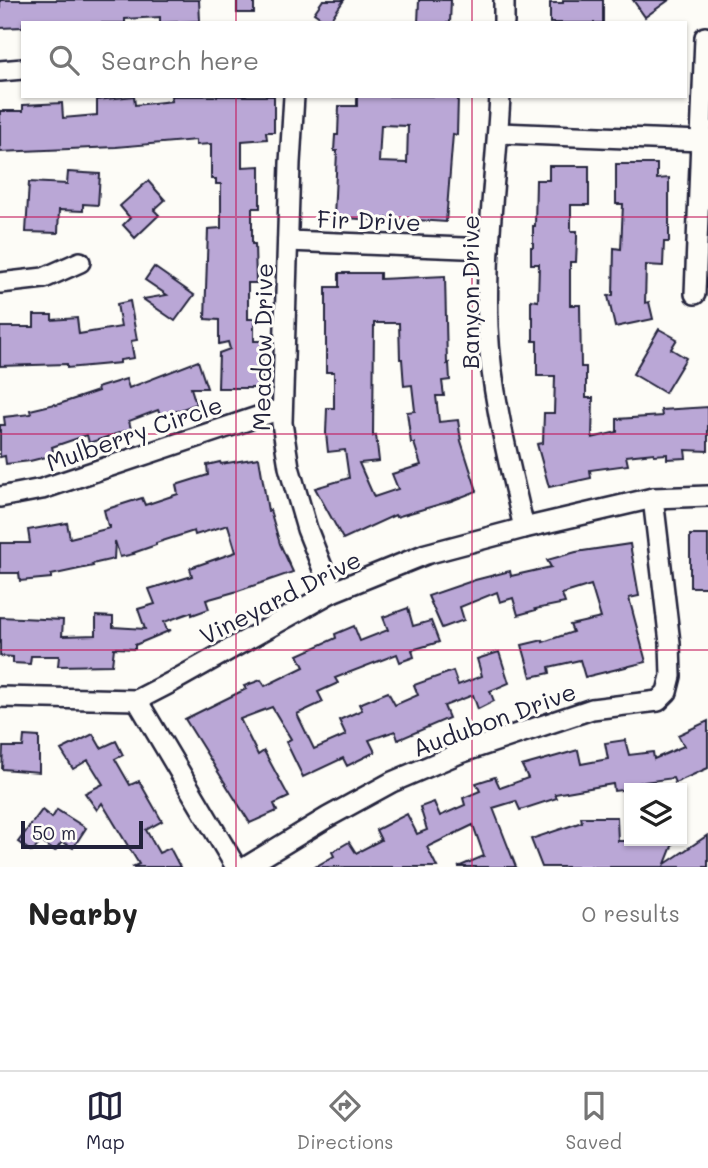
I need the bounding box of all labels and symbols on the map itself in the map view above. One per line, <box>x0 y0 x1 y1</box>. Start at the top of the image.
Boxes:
street label: Fir Drive <box>317 203 421 237</box>
street label: Banyon Drive <box>454 215 485 369</box>
street label: Meadow Drive <box>245 263 279 431</box>
street label: Mulberry Circle <box>42 388 226 478</box>
street label: Vineyard Drive <box>194 543 366 651</box>
street label: Audubon Drive <box>408 675 580 763</box>
scale bar <box>21 818 144 850</box>

